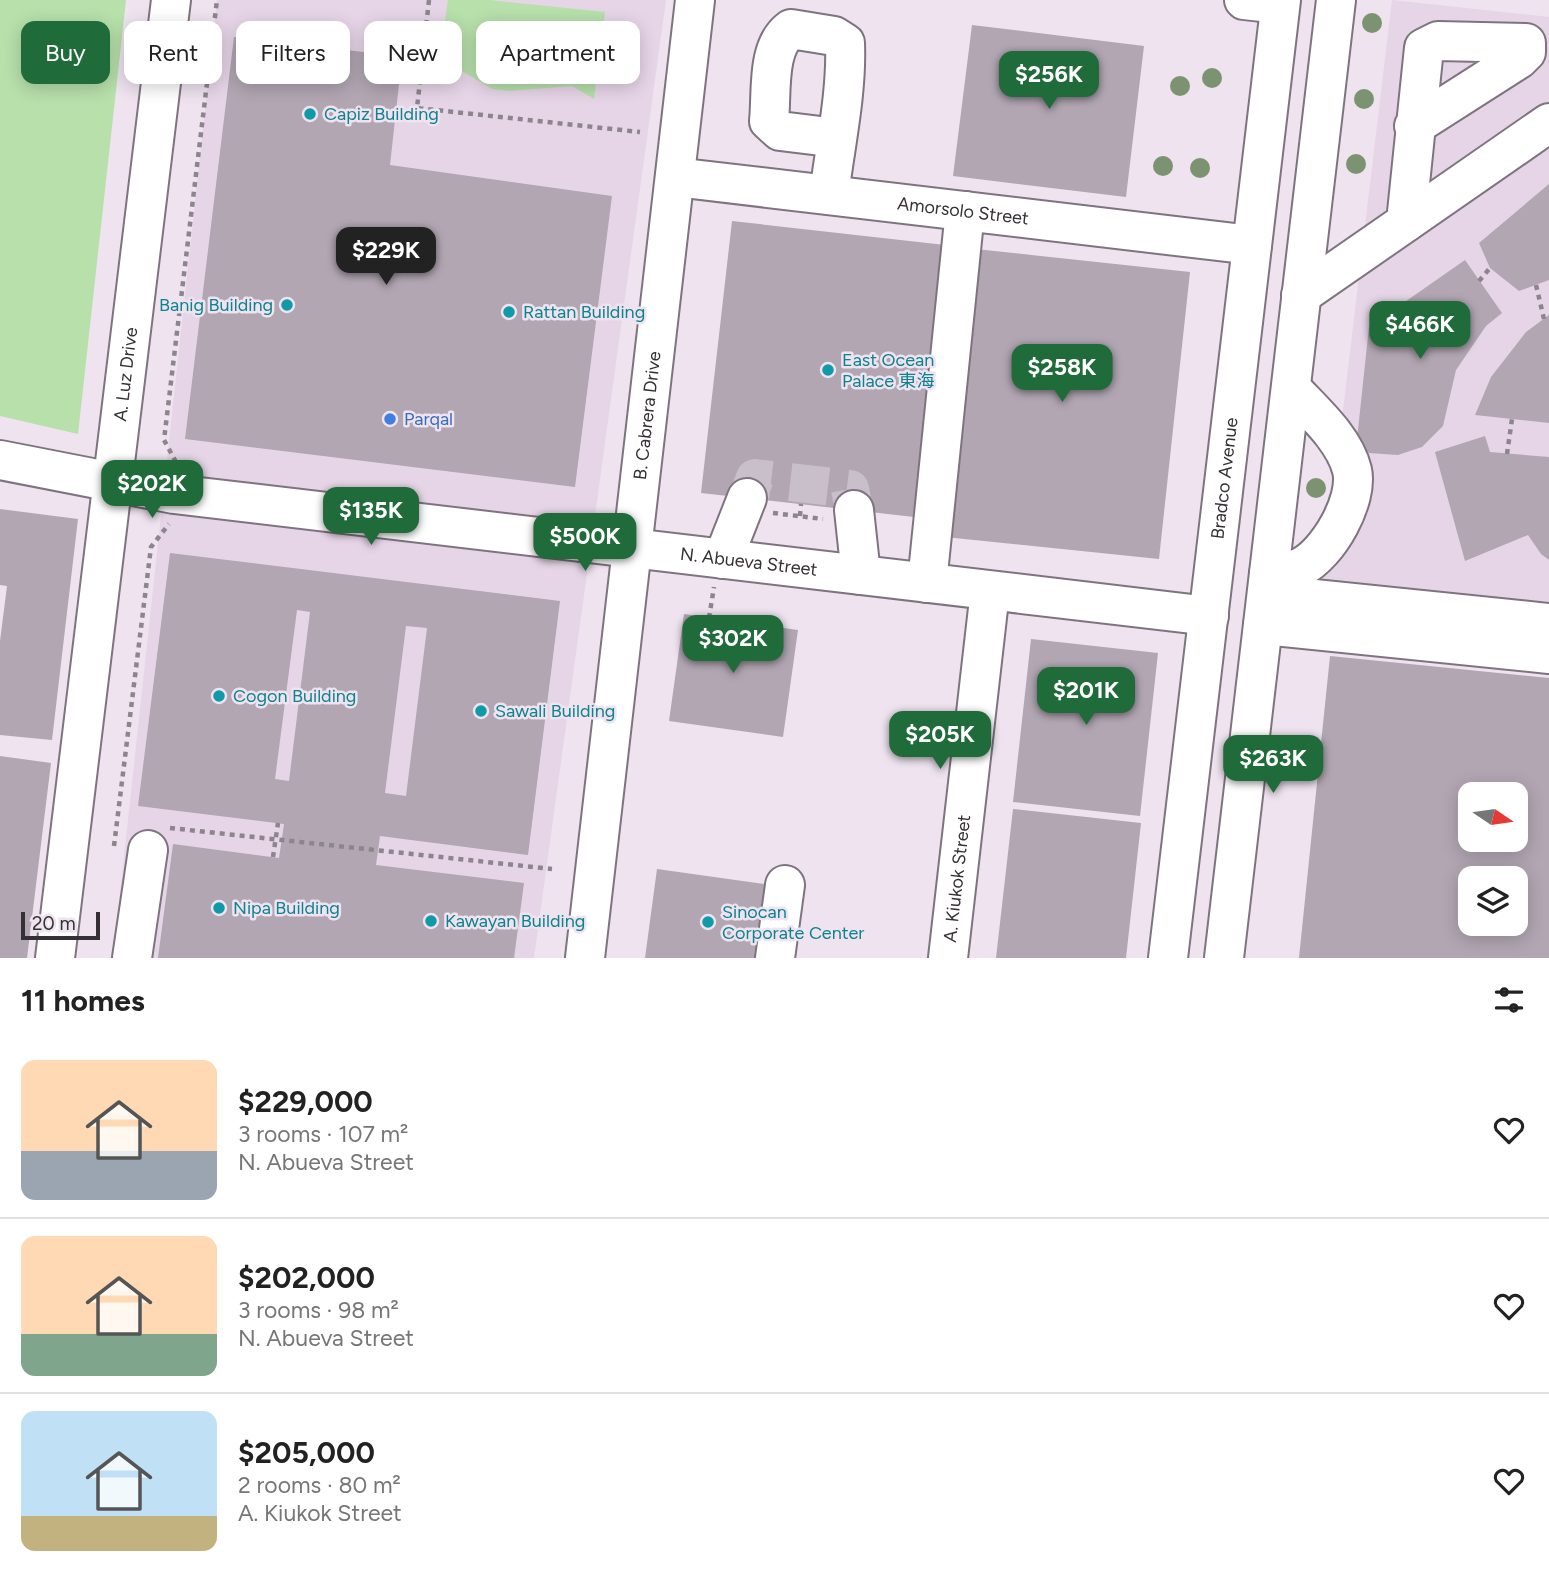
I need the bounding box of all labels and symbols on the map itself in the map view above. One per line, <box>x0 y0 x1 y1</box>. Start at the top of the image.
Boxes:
pin: $256K <box>1000 52 1098 111</box>
place label: Capiz Building <box>324 103 439 125</box>
marker: Capiz Building <box>302 106 318 122</box>
street label: Amorsolo Street <box>896 192 1030 230</box>
pin: $229K <box>337 228 435 287</box>
place label: Banig Building <box>159 294 273 316</box>
marker: Banig Building <box>279 297 295 313</box>
place label: Rattan Building <box>523 301 645 323</box>
pin: $466K <box>1371 302 1469 361</box>
marker: Rattan Building <box>501 304 517 320</box>
street label: A. Luz Drive <box>109 326 142 423</box>
pin: $258K <box>1013 344 1111 404</box>
place label: East Ocean Palace 東海 <box>842 349 935 392</box>
street label: B. Cabrera Drive <box>629 350 666 481</box>
marker: East Ocean Palace 東海 <box>820 362 836 378</box>
place label: Parqal <box>404 408 453 430</box>
marker: Parqal <box>382 411 398 427</box>
street label: Bradco Avenue <box>1206 416 1243 540</box>
pin: $202K <box>103 461 201 520</box>
pin: $135K <box>322 488 420 547</box>
pin: $500K <box>536 514 634 573</box>
street label: N. Abueva Street <box>679 543 819 581</box>
pin: $302K <box>684 616 782 675</box>
pin: $201K <box>1037 668 1135 727</box>
place label: Cogon Building <box>233 685 356 707</box>
marker: Cogon Building <box>211 688 227 704</box>
place label: Sawali Building <box>495 700 615 722</box>
marker: Sawali Building <box>473 703 489 719</box>
pin: $205K <box>891 712 989 771</box>
pin: $263K <box>1224 736 1322 795</box>
north arrow <box>1458 782 1528 852</box>
street label: A. Kiukok Street <box>939 813 975 943</box>
place label: Nipa Building <box>233 897 340 919</box>
marker: Nipa Building <box>211 900 227 916</box>
place label: Sinocan Corporate Center <box>722 901 864 944</box>
scale bar <box>21 909 100 941</box>
place label: Kawayan Building <box>445 910 585 932</box>
marker: Kawayan Building <box>423 913 439 929</box>
marker: Sinocan Corporate Center <box>700 914 716 930</box>

